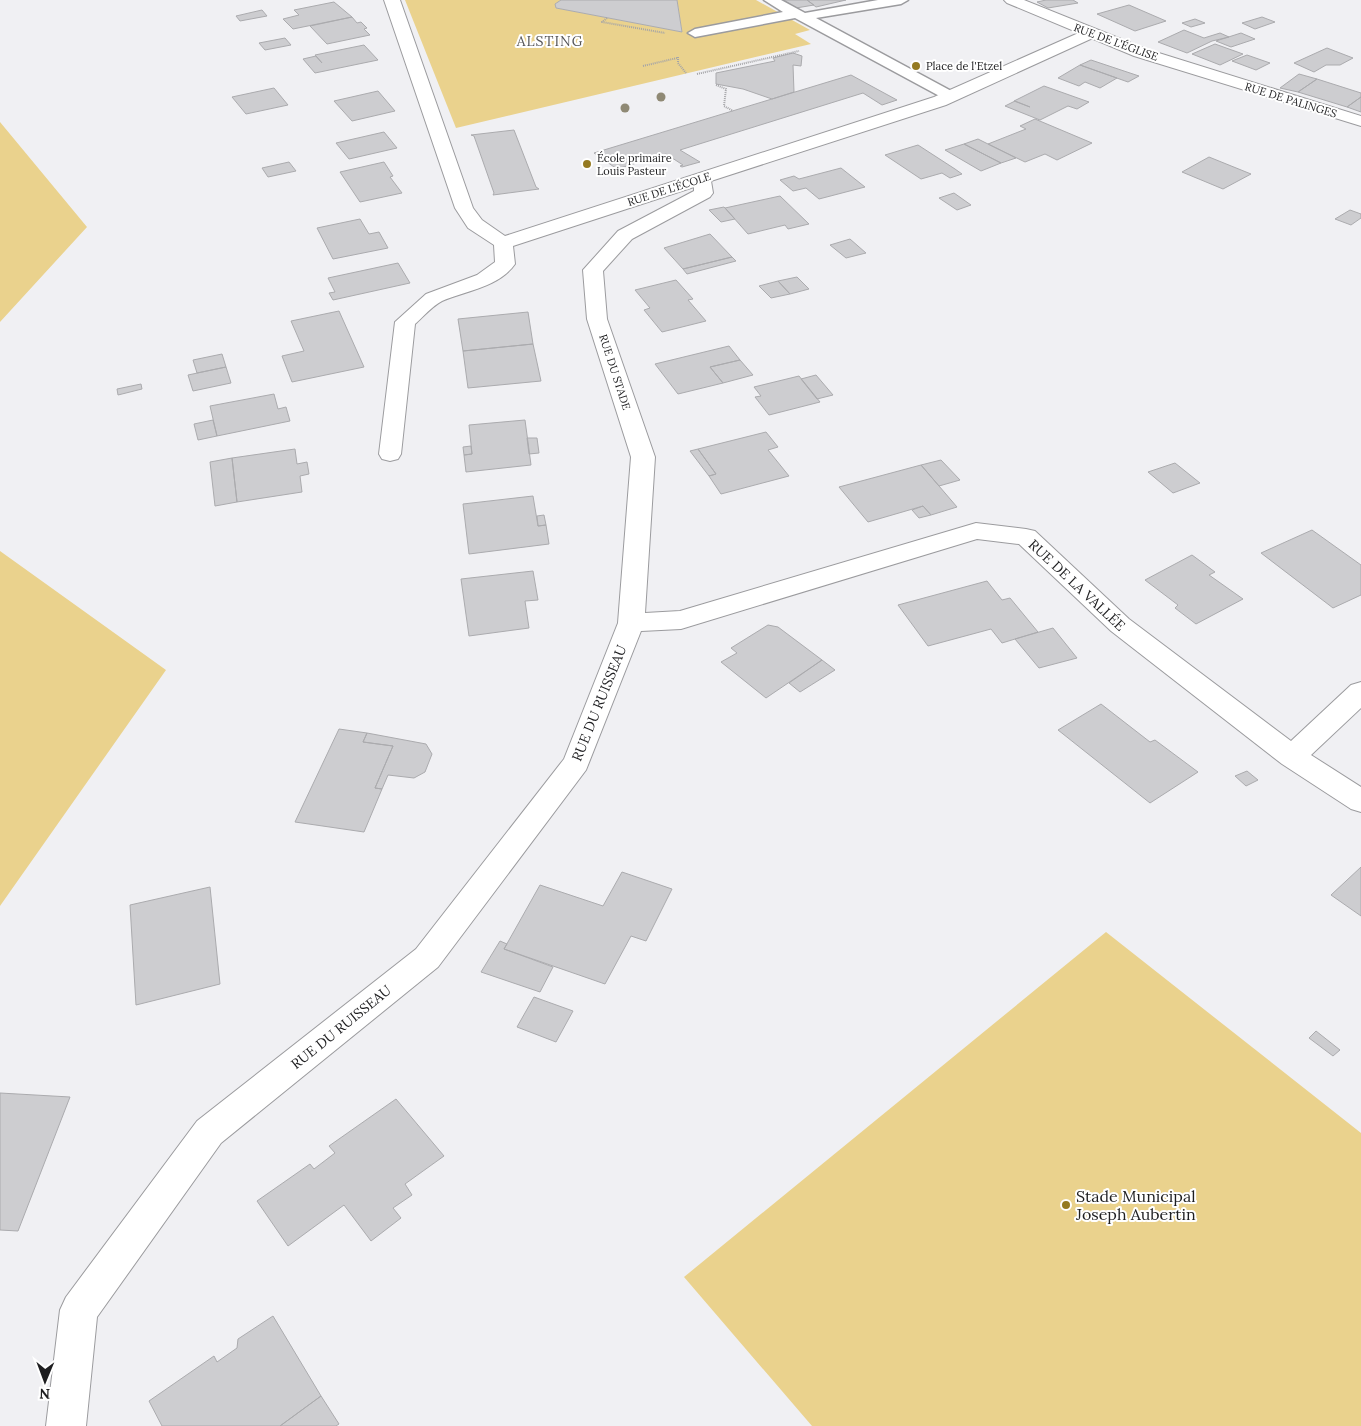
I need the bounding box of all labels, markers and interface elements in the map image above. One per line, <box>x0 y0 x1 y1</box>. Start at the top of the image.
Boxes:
street label: RUE DE L'ÉGLISE <box>1072 20 1160 64</box>
district label: ALSTING <box>516 32 583 50</box>
place label: Place de l'Etzel <box>926 59 1002 73</box>
marker: Place de l'Etzel <box>910 60 922 72</box>
street label: RUE DE PALINGES <box>1243 79 1339 121</box>
place label: École primaire Louis Pasteur <box>597 151 672 178</box>
marker: École primaire Louis Pasteur <box>581 158 593 170</box>
street label: RUE DE L'ÉCOLE <box>626 169 713 209</box>
street label: RUE DU STADE <box>596 332 634 412</box>
street label: RUE DE LA VALLÉE <box>1025 535 1129 635</box>
street label: RUE DU RUISSEAU <box>567 642 631 764</box>
street label: RUE DU RUISSEAU <box>287 981 395 1073</box>
place label: Stade Municipal Joseph Aubertin <box>1075 1186 1196 1224</box>
marker: Stade Municipal Joseph Aubertin <box>1060 1199 1072 1211</box>
north arrow <box>20 1356 70 1406</box>
text: N <box>39 1385 50 1403</box>

